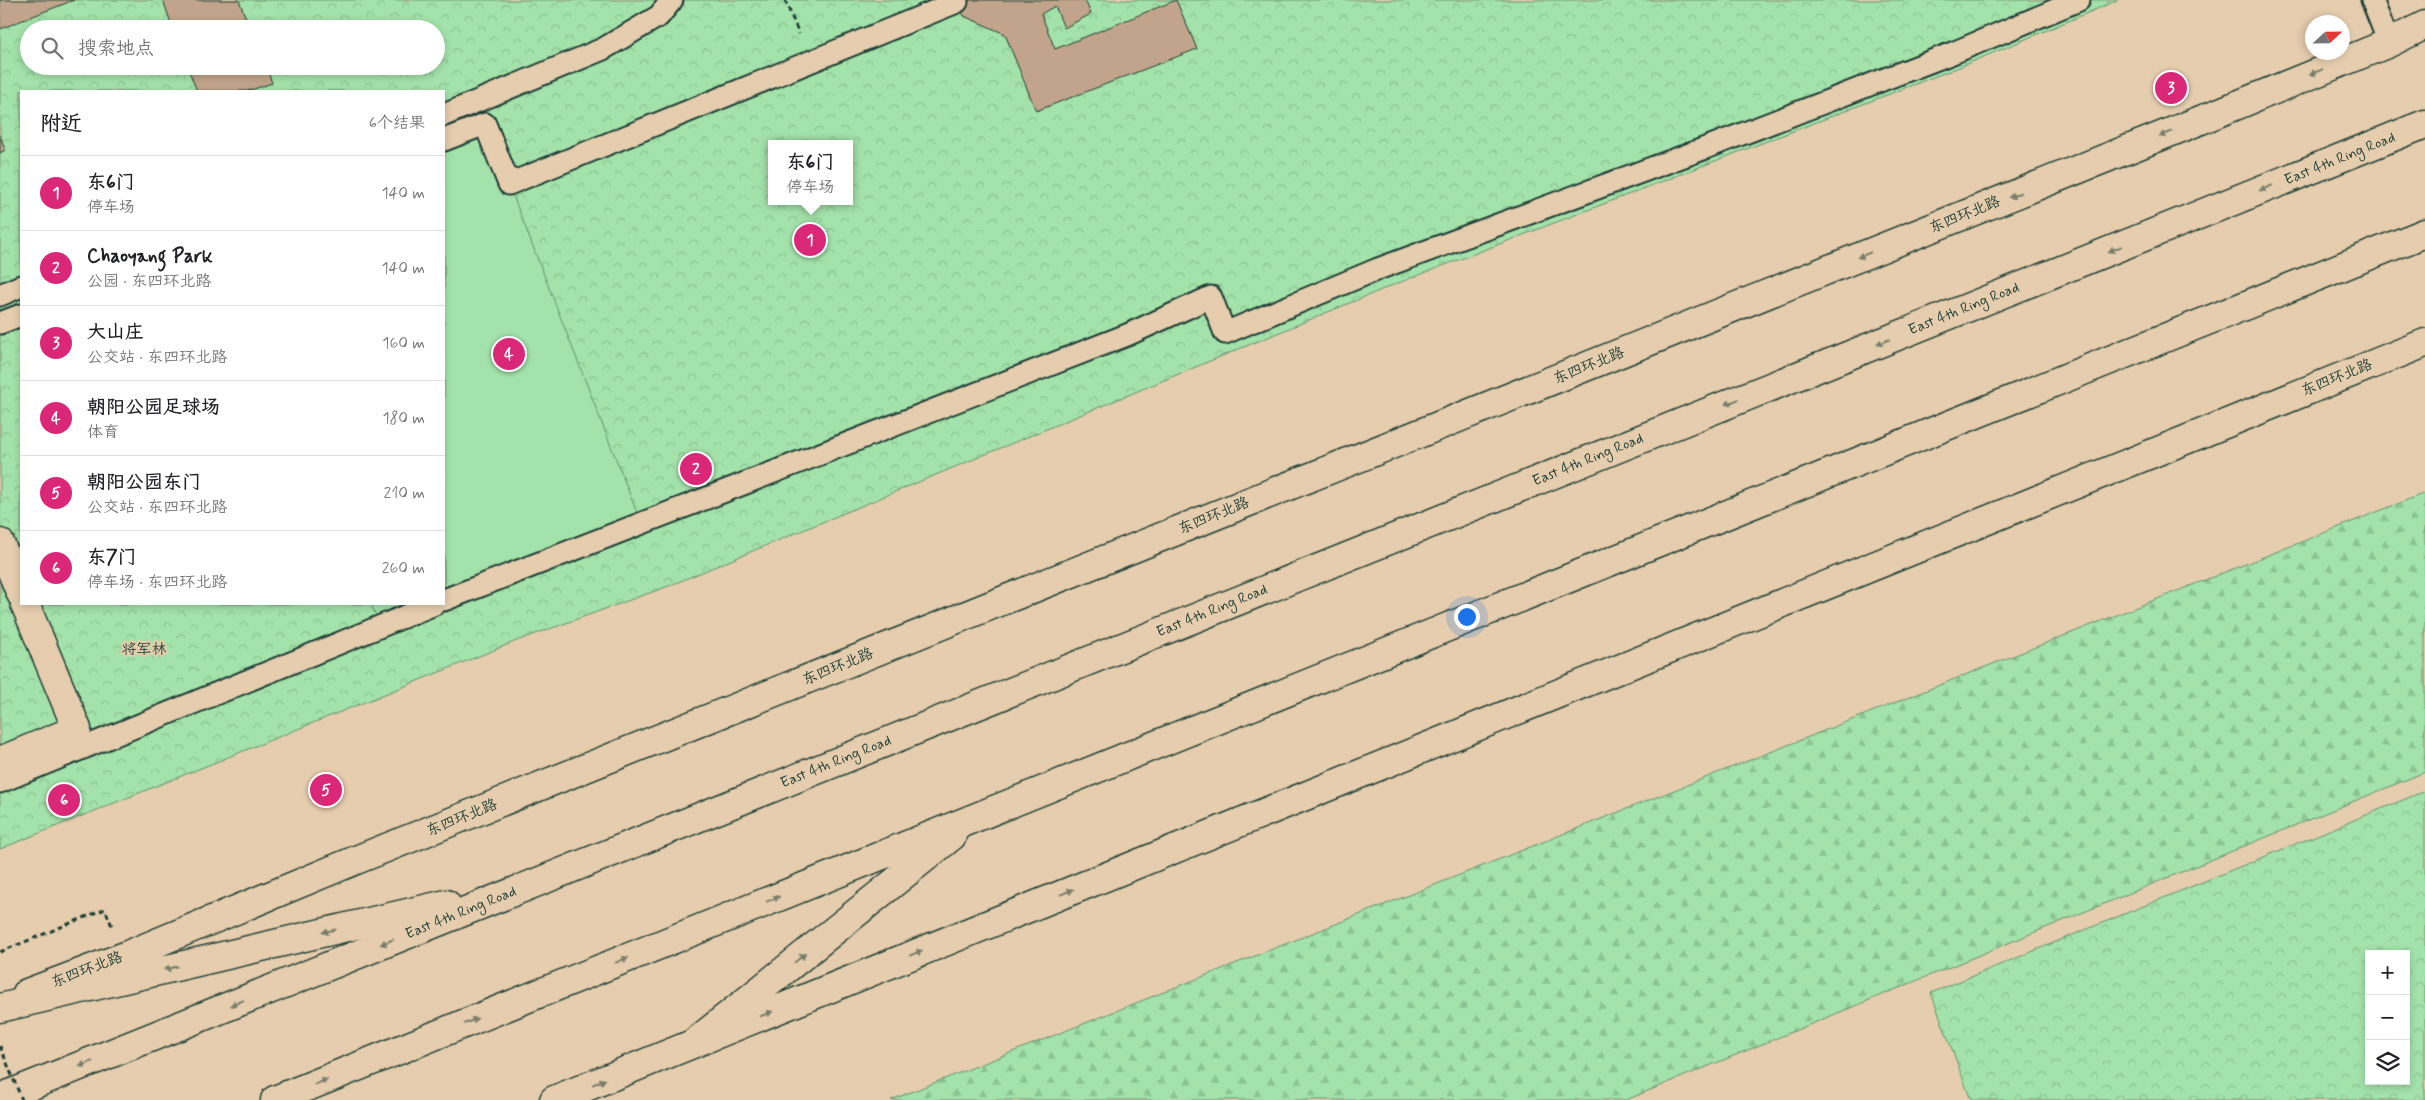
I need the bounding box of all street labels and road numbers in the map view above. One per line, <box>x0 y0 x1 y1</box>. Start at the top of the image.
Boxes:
street label: East 4th Ring Road <box>2282 128 2399 191</box>
street label: 东四环北路 <box>1926 192 2004 238</box>
street label: East 4th Ring Road <box>1906 278 2023 341</box>
street label: 东四环北路 <box>1550 343 1628 389</box>
street label: 东四环北路 <box>2298 355 2376 401</box>
street label: East 4th Ring Road <box>1530 429 1647 492</box>
street label: 东四环北路 <box>1175 493 1253 539</box>
street label: East 4th Ring Road <box>1154 580 1271 643</box>
street label: 东四环北路 <box>799 644 877 690</box>
street label: East 4th Ring Road <box>778 731 895 794</box>
street label: 东四环北路 <box>423 795 501 841</box>
street label: East 4th Ring Road <box>403 882 520 945</box>
street label: 东四环北路 <box>48 947 126 993</box>

